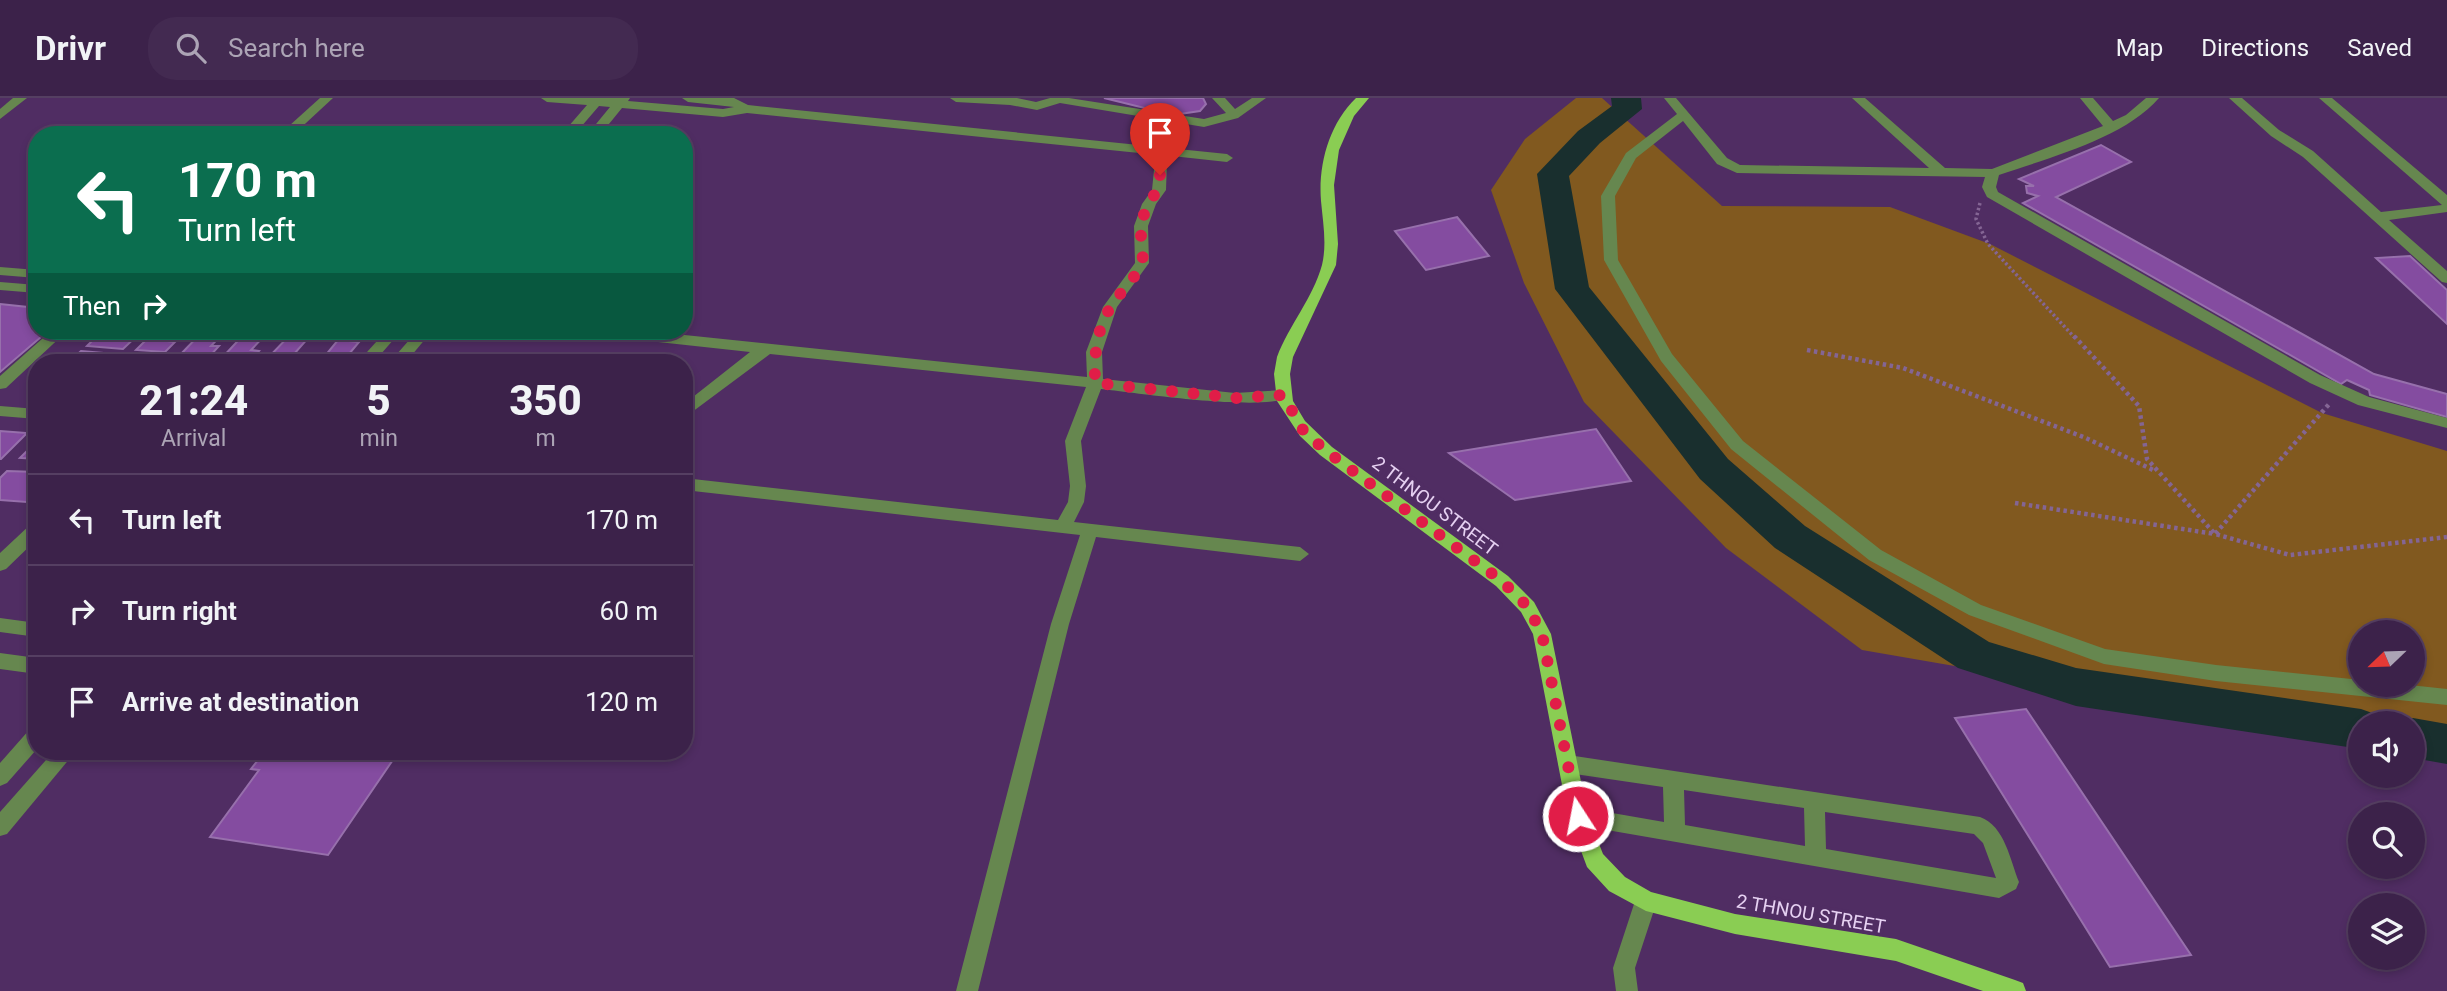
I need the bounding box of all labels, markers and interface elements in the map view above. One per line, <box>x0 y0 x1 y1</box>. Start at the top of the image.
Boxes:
search box <box>148 17 638 80</box>
text: Drivr <box>35 29 106 68</box>
icon: search <box>172 29 210 67</box>
text: Search here <box>228 33 365 63</box>
text: Map <box>2116 34 2163 62</box>
text: Directions <box>2201 34 2309 62</box>
text: Saved <box>2347 34 2412 62</box>
pin <box>1130 103 1190 175</box>
icon: arrive <box>1141 114 1179 152</box>
text: 170 m <box>178 152 317 209</box>
icon: left <box>63 154 154 245</box>
text: Turn left <box>178 211 296 249</box>
icon: right <box>135 287 173 325</box>
text: Then <box>63 291 121 321</box>
text: 21:24 <box>139 376 248 425</box>
text: 5 <box>367 376 391 425</box>
text: 350 <box>509 376 582 425</box>
text: Arrival <box>161 425 226 452</box>
text: min <box>359 425 398 452</box>
text: m <box>535 425 556 452</box>
street label: 2 THNOU STREET <box>1368 451 1502 561</box>
icon: left <box>63 501 101 539</box>
text: Turn left <box>122 505 221 535</box>
text: 170 m <box>585 505 658 535</box>
icon: right <box>63 592 101 630</box>
text: Turn right <box>122 596 237 626</box>
text: 60 m <box>600 596 658 626</box>
north arrow <box>2348 620 2426 696</box>
map controls <box>2348 620 2425 970</box>
icon: arrive <box>63 683 101 721</box>
text: Arrive at destination <box>122 687 359 717</box>
text: 120 m <box>585 687 658 717</box>
button: sound <box>2348 711 2425 788</box>
position arrow <box>1541 779 1615 853</box>
button: search <box>2348 802 2425 879</box>
street label: 2 THNOU STREET <box>1735 890 1887 938</box>
button: layers <box>2348 893 2425 970</box>

